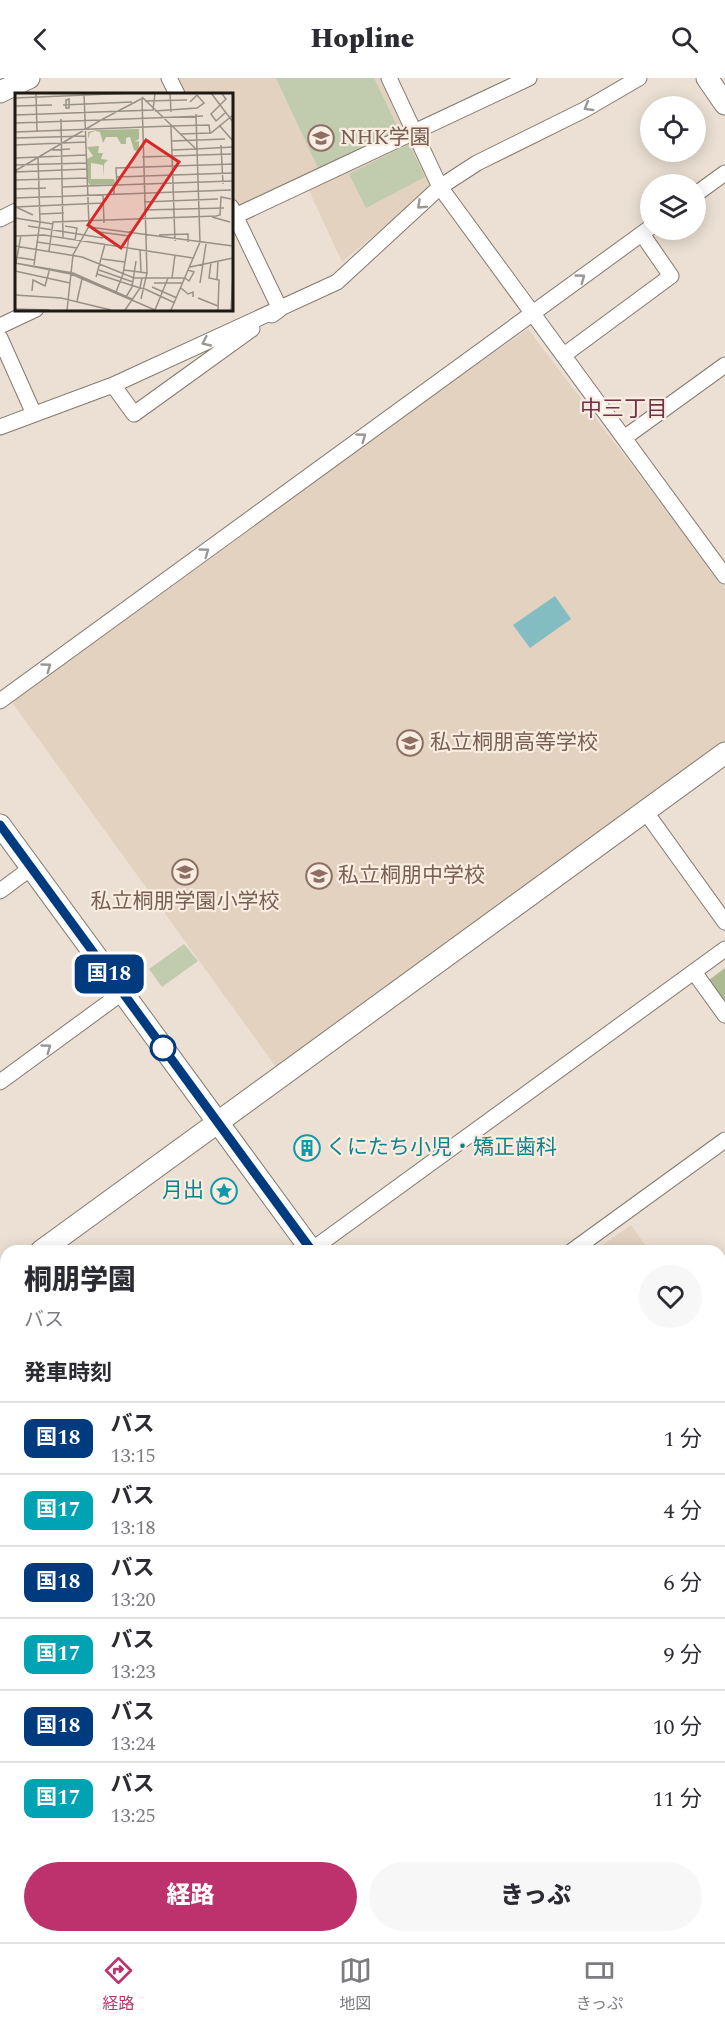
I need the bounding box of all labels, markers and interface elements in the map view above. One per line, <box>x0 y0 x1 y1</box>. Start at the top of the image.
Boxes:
text: Hopline <box>311 18 414 60</box>
icon: back <box>24 23 57 56</box>
icon: search <box>668 23 701 56</box>
inset map <box>15 93 232 310</box>
map controls <box>640 96 706 240</box>
button: locate <box>640 96 706 162</box>
one-way arrow <box>584 100 594 111</box>
place label: NHK学園 <box>340 122 431 154</box>
school or university icon: NHK学園 <box>306 123 336 153</box>
button: layers <box>640 174 706 240</box>
one-way arrow <box>417 198 427 209</box>
one-way arrow <box>574 274 585 285</box>
one-way arrow <box>202 335 213 347</box>
district label: 中三丁目 <box>580 393 668 426</box>
one-way arrow <box>356 433 367 444</box>
one-way arrow <box>198 548 209 559</box>
one-way arrow <box>41 663 52 674</box>
place label: 私立桐朋高等学校 <box>430 727 598 759</box>
school or university icon: 私立桐朋高等学校 <box>395 728 425 758</box>
school or university icon: 私立桐朋学園小学校 <box>170 857 200 887</box>
place label: 私立桐朋中学校 <box>338 860 485 892</box>
school or university icon: 私立桐朋中学校 <box>304 861 334 891</box>
place label: 私立桐朋学園小学校 <box>91 886 280 918</box>
line badge: 国18 <box>74 954 144 994</box>
text: 国18 <box>87 958 131 990</box>
unlabelled marker <box>150 1035 176 1061</box>
one-way arrow <box>41 1044 52 1055</box>
place label: くにたち小児・矯正歯科 <box>326 1132 557 1164</box>
building icon: くにたち小児・矯正歯科 <box>292 1133 322 1163</box>
place label: 月出 <box>162 1175 204 1207</box>
place icon: 月出 <box>209 1176 239 1206</box>
text: 桐朋学園 <box>24 1259 136 1302</box>
button: heart <box>639 1265 702 1328</box>
text: バス <box>24 1305 64 1335</box>
text: 発車時刻 <box>24 1357 112 1390</box>
text: バス <box>111 1408 155 1441</box>
text: 国18 <box>36 1422 81 1454</box>
text: 1 分 <box>663 1423 702 1456</box>
text: 13:15 <box>111 1441 156 1471</box>
text: バス <box>111 1480 155 1513</box>
text: 国17 <box>36 1494 81 1526</box>
text: 4 分 <box>663 1495 702 1528</box>
text: 13:18 <box>111 1513 156 1543</box>
text: バス <box>111 1552 155 1585</box>
text: 国18 <box>36 1566 81 1598</box>
text: 6 分 <box>663 1567 702 1600</box>
text: 13:20 <box>111 1585 156 1615</box>
text: バス <box>111 1624 155 1657</box>
text: 国17 <box>36 1638 81 1670</box>
text: 9 分 <box>663 1639 702 1672</box>
text: 13:23 <box>111 1657 156 1687</box>
text: バス <box>111 1696 155 1729</box>
text: 国18 <box>36 1710 81 1742</box>
text: 10 分 <box>652 1711 702 1744</box>
text: 13:24 <box>111 1729 156 1759</box>
text: バス <box>111 1768 155 1801</box>
text: 国17 <box>36 1782 81 1814</box>
text: 11 分 <box>652 1783 702 1816</box>
text: 13:25 <box>111 1801 156 1831</box>
button: 経路 <box>24 1862 357 1931</box>
button: きっぷ <box>369 1862 702 1931</box>
tab: 経路 <box>102 1954 135 2016</box>
tab: 地図 <box>339 1954 372 2016</box>
tab: きっぷ <box>576 1954 623 2016</box>

